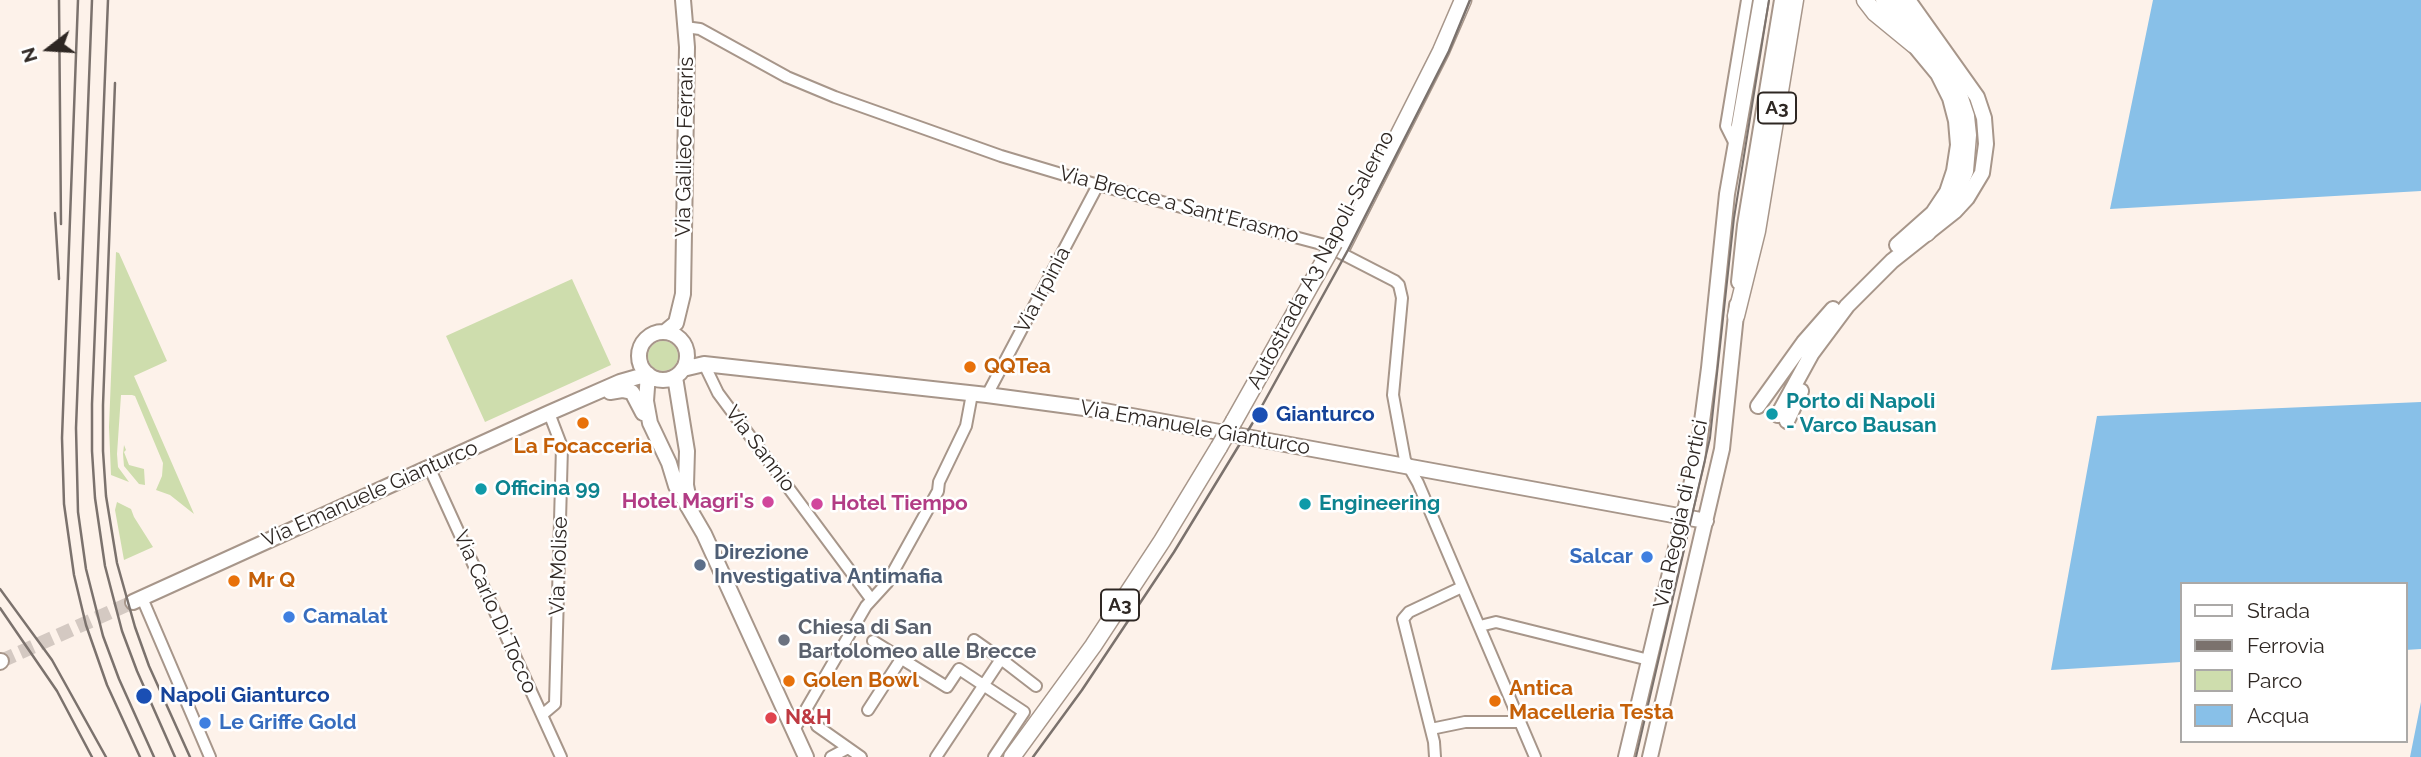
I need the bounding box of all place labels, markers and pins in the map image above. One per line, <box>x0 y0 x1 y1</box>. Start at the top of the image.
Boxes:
place label: QQTea <box>984 354 1051 380</box>
marker: QQTea <box>962 359 978 375</box>
place label: Porto di Napoli - Varco Bausan <box>1786 389 1937 439</box>
place label: Gianturco <box>1276 402 1375 428</box>
marker: Gianturco <box>1250 405 1270 425</box>
marker: Porto di Napoli - Varco Bausan <box>1764 406 1780 422</box>
marker: La Focacceria <box>575 415 591 431</box>
place label: La Focacceria <box>514 434 652 460</box>
place label: Officina 99 <box>495 476 600 502</box>
marker: Officina 99 <box>473 481 489 497</box>
place label: Hotel Magri's <box>622 489 754 515</box>
place label: Hotel Tiempo <box>831 491 968 517</box>
place label: Engineering <box>1319 491 1440 517</box>
marker: Hotel Magri's <box>760 494 776 510</box>
marker: Hotel Tiempo <box>809 496 825 512</box>
marker: Engineering <box>1297 496 1313 512</box>
place label: Direzione Investigativa Antimafia <box>714 540 943 590</box>
place label: Salcar <box>1569 544 1633 570</box>
marker: Salcar <box>1639 549 1655 565</box>
marker: Direzione Investigativa Antimafia <box>692 557 708 573</box>
place label: Mr Q <box>248 568 295 594</box>
marker: Mr Q <box>226 573 242 589</box>
place label: Camalat <box>303 604 388 630</box>
marker: Camalat <box>281 609 297 625</box>
place label: Chiesa di San Bartolomeo alle Brecce <box>798 615 1036 665</box>
marker: Chiesa di San Bartolomeo alle Brecce <box>776 632 792 648</box>
place label: Golen Bowl <box>803 668 919 694</box>
marker: Golen Bowl <box>781 673 797 689</box>
place label: Antica Macelleria Testa <box>1509 676 1674 726</box>
place label: Napoli Gianturco <box>160 683 330 709</box>
marker: Napoli Gianturco <box>134 686 154 706</box>
marker: Antica Macelleria Testa <box>1487 693 1503 709</box>
place label: N&H <box>785 705 832 731</box>
place label: Le Griffe Gold <box>219 710 357 736</box>
marker: N&H <box>763 710 779 726</box>
marker: Le Griffe Gold <box>197 715 213 731</box>

